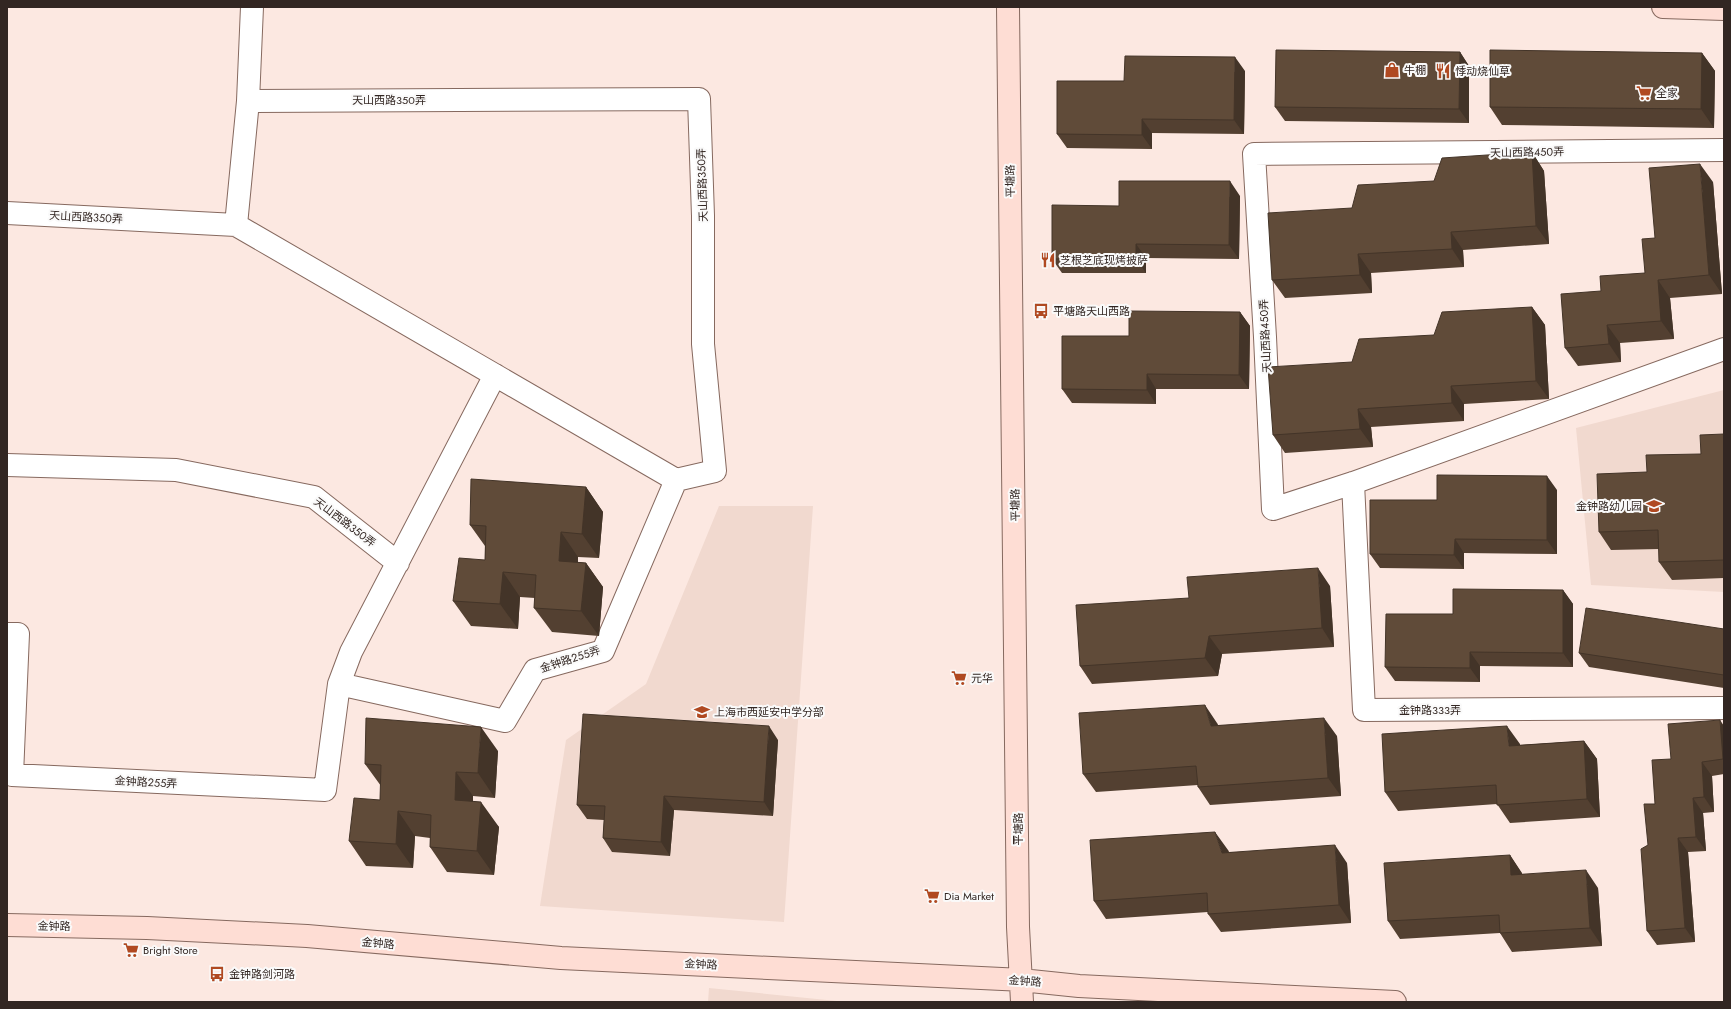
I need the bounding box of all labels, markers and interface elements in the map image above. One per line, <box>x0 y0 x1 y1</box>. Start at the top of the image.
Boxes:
shop icon: 牛棚 <box>1383 61 1401 79</box>
place label: 牛棚 <box>1404 62 1426 78</box>
restaurant icon: 悸动烧仙草 <box>1434 62 1452 80</box>
place label: 悸动烧仙草 <box>1455 63 1510 79</box>
supermarket icon: 全家 <box>1635 84 1653 102</box>
place label: 全家 <box>1656 85 1678 101</box>
street label: 天山西路350弄 <box>352 92 426 108</box>
street label: 天山西路450弄 <box>1490 143 1564 161</box>
street label: 天山西路350弄 <box>693 148 711 222</box>
street label: 平塘路 <box>1002 164 1018 198</box>
street label: 天山西路350弄 <box>49 207 123 227</box>
restaurant icon: 芝根芝底现烤披萨 <box>1039 251 1057 269</box>
place label: 芝根芝底现烤披萨 <box>1060 252 1148 268</box>
street label: 天山西路450弄 <box>1255 299 1275 373</box>
bus stop icon: 平塘路天山西路 <box>1032 302 1050 320</box>
place label: 平塘路天山西路 <box>1053 303 1130 319</box>
street label: 平塘路 <box>1007 488 1023 522</box>
street label: 天山西路350弄 <box>311 493 379 551</box>
school or university icon: 金钟路幼儿园 <box>1645 497 1663 515</box>
place label: 金钟路幼儿园 <box>1576 498 1642 514</box>
street label: 金钟路255弄 <box>538 642 602 676</box>
supermarket icon: 元华 <box>950 669 968 687</box>
place label: 元华 <box>971 670 993 686</box>
street label: 金钟路333弄 <box>1399 702 1461 718</box>
school or university icon: 上海市西延安中学分部 <box>693 703 711 721</box>
place label: 上海市西延安中学分部 <box>714 704 824 720</box>
street label: 金钟路255弄 <box>114 772 178 792</box>
street label: 平塘路 <box>1010 813 1026 846</box>
supermarket icon: Dia Market <box>923 887 941 905</box>
place label: Dia Market <box>944 888 994 904</box>
street label: 金钟路 <box>37 918 71 934</box>
street label: 金钟路 <box>361 934 395 952</box>
supermarket icon: Bright Store <box>122 941 140 959</box>
place label: Bright Store <box>143 942 198 958</box>
street label: 金钟路 <box>684 955 718 973</box>
bus stop icon: 金钟路剑河路 <box>208 965 226 983</box>
place label: 金钟路剑河路 <box>229 966 295 982</box>
street label: 金钟路 <box>1008 972 1042 990</box>

